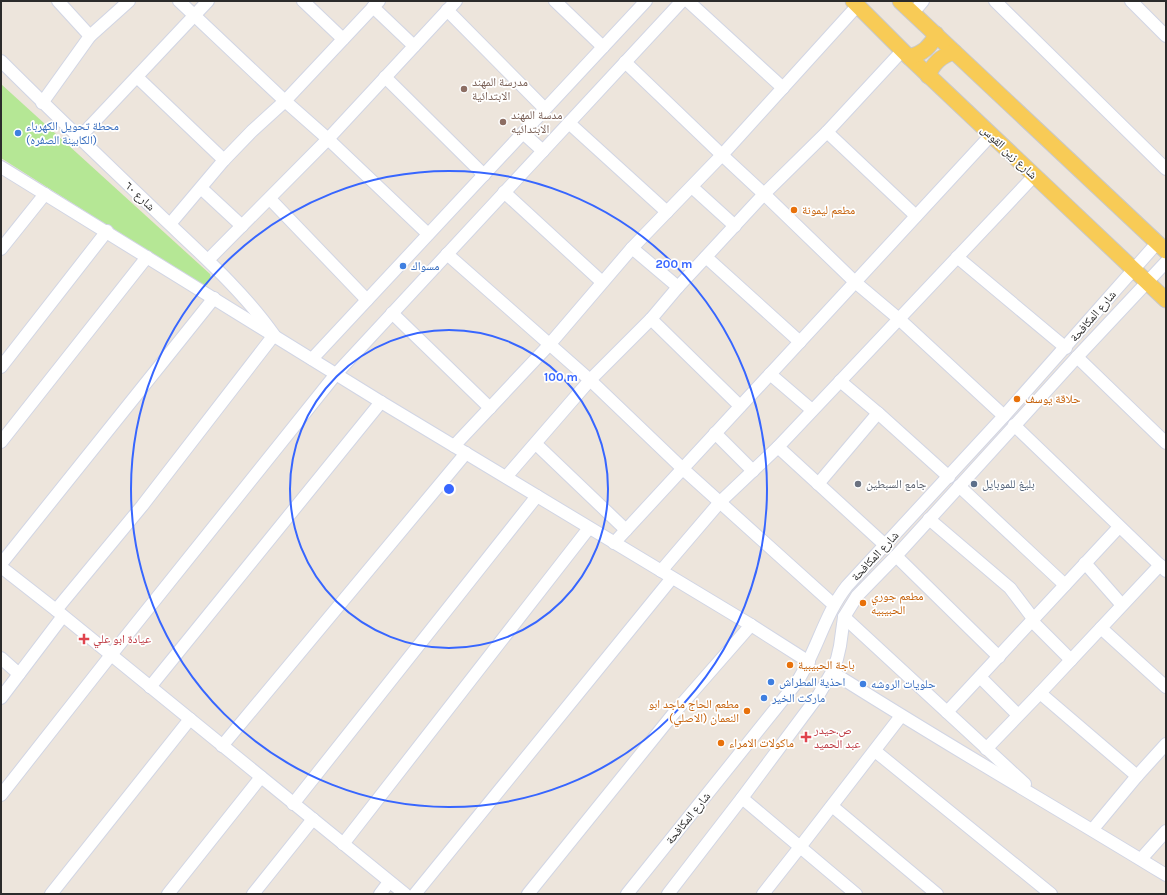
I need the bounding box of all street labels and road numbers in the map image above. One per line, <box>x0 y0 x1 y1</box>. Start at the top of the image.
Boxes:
street label: شارع زين القوس <box>977 122 1040 183</box>
street label: شارع ٦٠ <box>121 178 158 214</box>
street label: شارع المكافحة <box>1067 288 1120 345</box>
street label: شارع المكافحة <box>848 528 902 585</box>
street label: شارع المكافحة <box>663 789 714 848</box>

